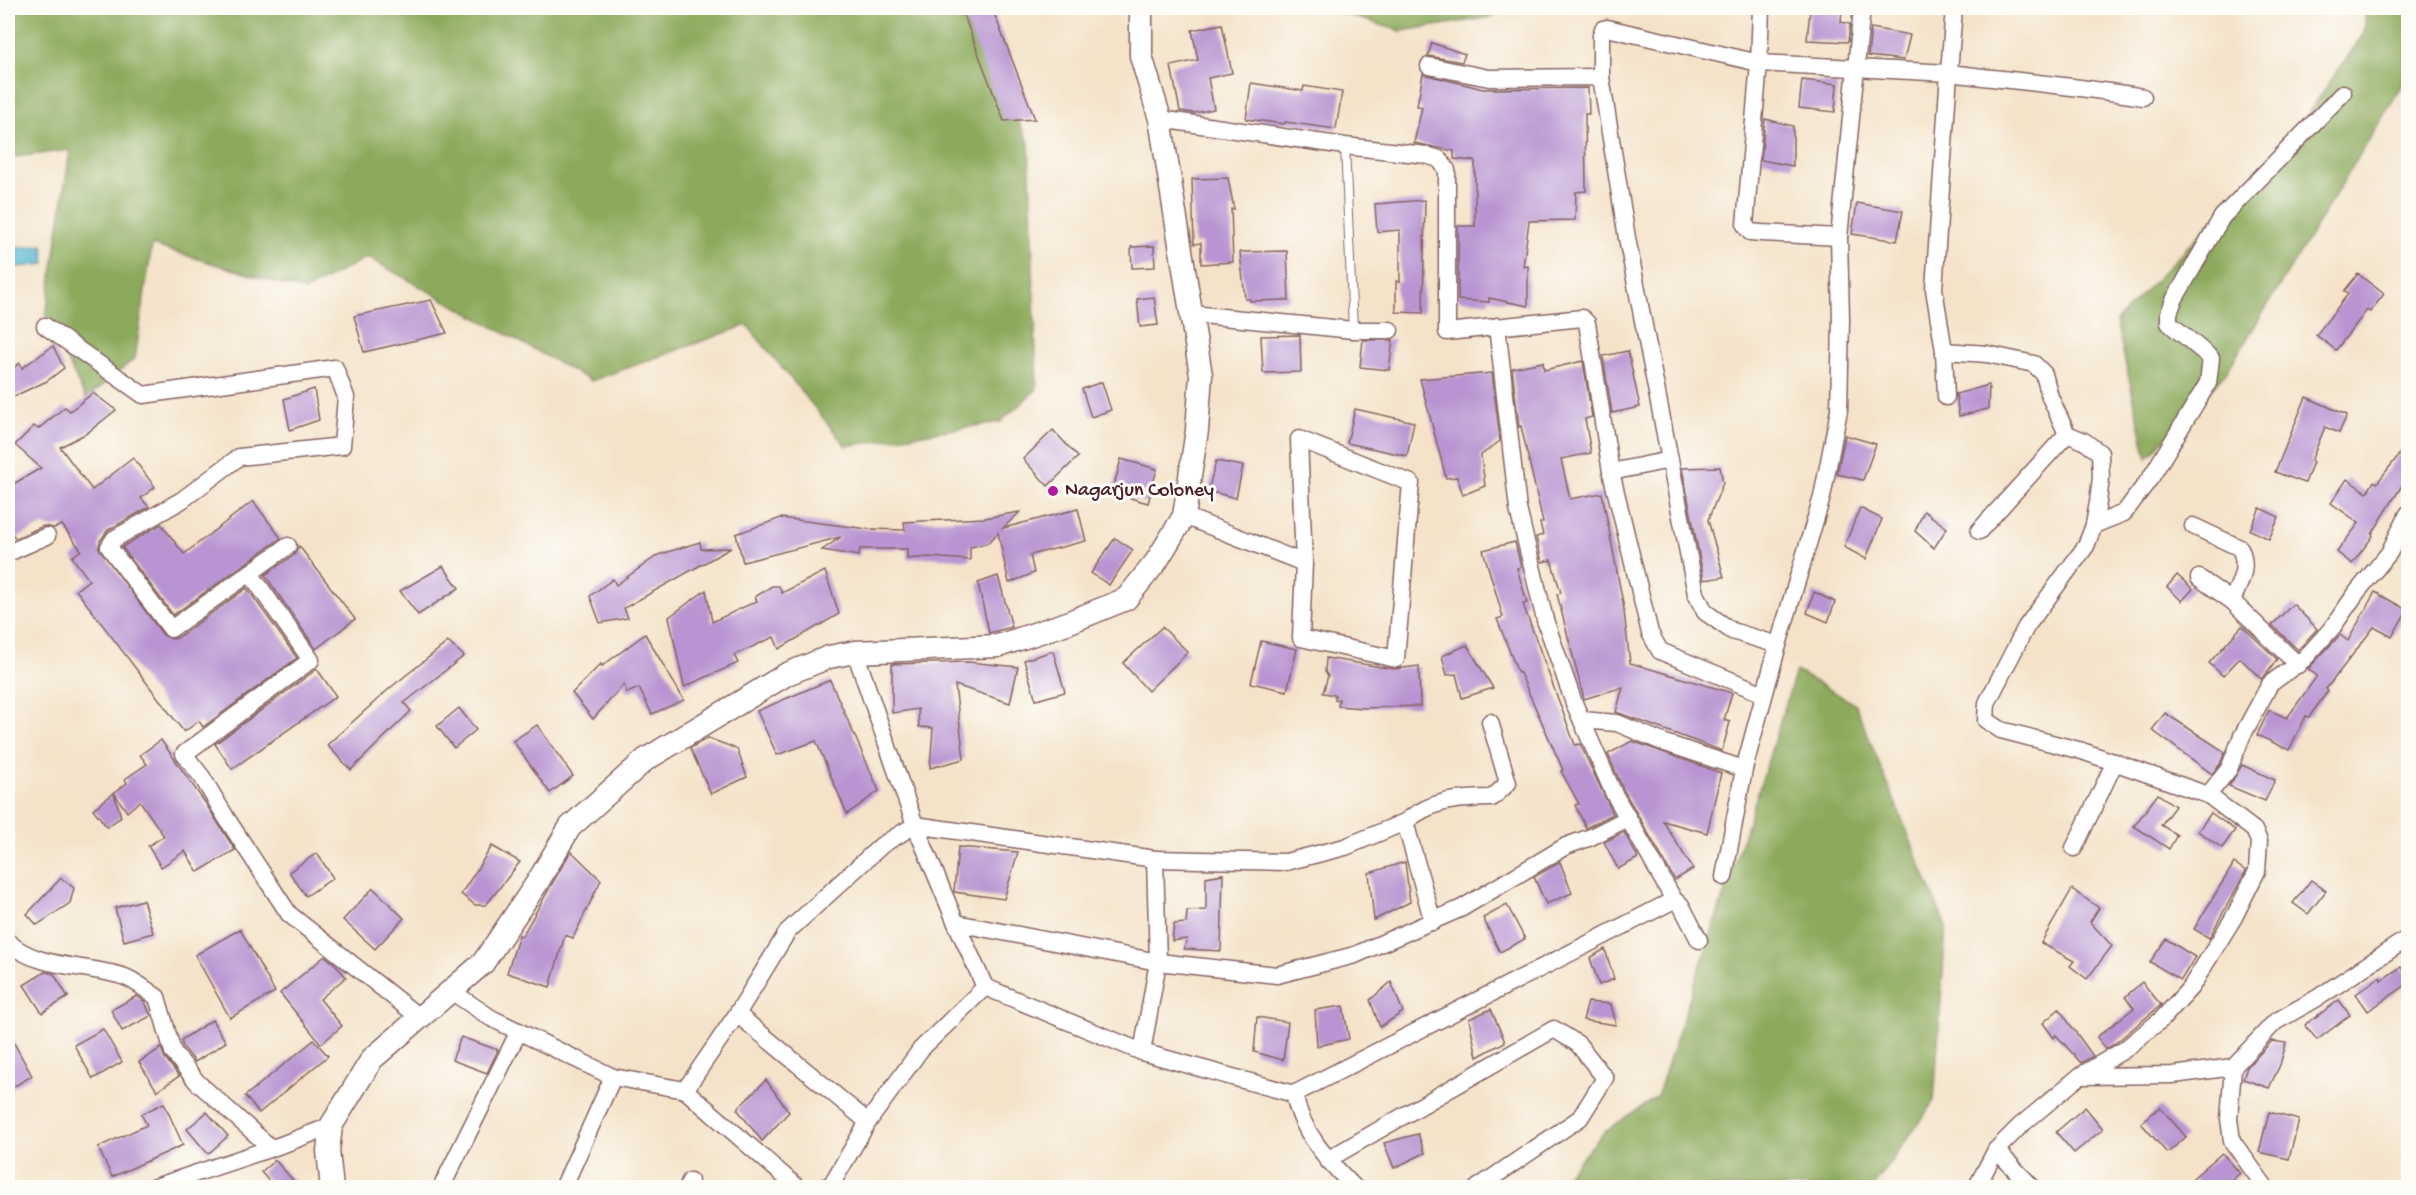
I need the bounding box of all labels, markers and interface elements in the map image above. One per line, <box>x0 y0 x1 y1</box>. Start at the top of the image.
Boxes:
place label: Nagarjun Coloney <box>1065 480 1214 503</box>
marker: Nagarjun Coloney <box>1046 484 1060 498</box>

